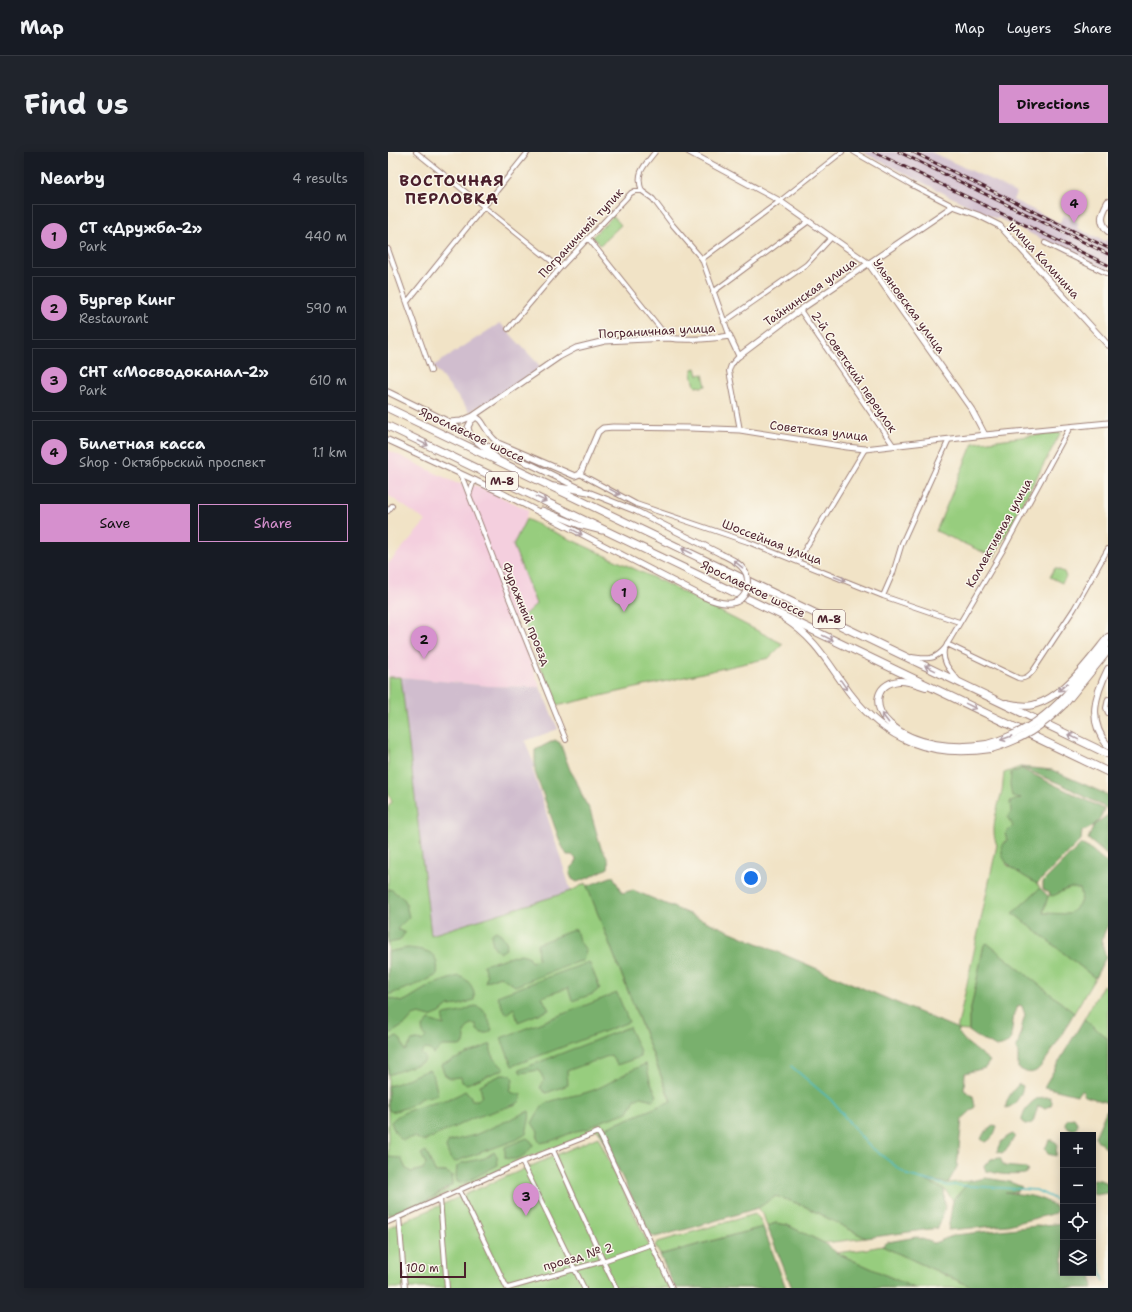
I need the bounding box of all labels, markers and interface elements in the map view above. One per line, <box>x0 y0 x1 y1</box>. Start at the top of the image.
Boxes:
text: Map <box>20 15 64 40</box>
text: Map <box>955 19 985 37</box>
text: Layers <box>1007 19 1051 37</box>
text: Share <box>1073 19 1112 37</box>
text: Find us <box>24 85 129 123</box>
button: Directions <box>999 85 1108 123</box>
text: Nearby <box>40 167 105 189</box>
text: 4 results <box>292 170 348 187</box>
district label: ВОСТОЧНАЯ ПЕРЛОВКА <box>399 170 505 209</box>
street label: Пограничный тупик <box>535 184 627 281</box>
pin: 4 <box>1061 190 1087 223</box>
text: СТ «Дружба-2» <box>79 218 202 238</box>
street label: улица Калинина <box>1005 218 1083 303</box>
text: 1 <box>51 228 57 245</box>
text: 440 m <box>305 228 347 245</box>
text: Park <box>79 238 107 255</box>
street label: Тайнинская улица <box>761 254 860 330</box>
street label: Ульяновская улица <box>869 255 949 357</box>
text: Бургер Кинг <box>79 290 175 310</box>
text: 2 <box>49 300 59 317</box>
text: 590 m <box>306 300 347 317</box>
street label: 2-й Советский переулок <box>807 308 901 436</box>
text: Restaurant <box>79 310 149 327</box>
street label: Пограничная улица <box>598 320 716 342</box>
text: СНТ «Мосводоканал-2» <box>79 362 269 382</box>
text: 3 <box>49 372 59 389</box>
text: 610 m <box>309 372 347 389</box>
text: Park <box>79 382 107 399</box>
street label: Ярославское шоссе <box>417 404 527 466</box>
street label: Советская улица <box>769 417 870 445</box>
text: Билетная касса <box>79 434 205 454</box>
one-way arrow <box>417 440 429 447</box>
text: 4 <box>49 444 59 461</box>
text: 1.1 km <box>312 444 347 461</box>
text: Shop · Октябрьский проспект <box>79 454 265 471</box>
road number: М-8 <box>486 472 518 490</box>
street label: Коллективная улица <box>962 475 1036 590</box>
one-way arrow <box>609 489 621 497</box>
one-way arrow <box>534 496 546 503</box>
button: Save <box>40 504 190 542</box>
button: Share <box>198 504 348 542</box>
street label: Шоссейная улица <box>720 516 825 569</box>
one-way arrow <box>571 529 583 536</box>
one-way arrow <box>682 547 694 554</box>
street label: Ярославское шоссе <box>698 557 808 621</box>
street label: Фуражный проезд <box>498 560 554 668</box>
one-way arrow <box>733 560 743 569</box>
one-way arrow <box>834 575 846 583</box>
pin: 1 <box>611 579 637 612</box>
road number: М-8 <box>813 610 845 628</box>
pin: 2 <box>411 626 437 659</box>
one-way arrow <box>822 634 834 642</box>
one-way arrow <box>925 664 937 671</box>
one-way arrow <box>840 679 848 690</box>
one-way arrow <box>1058 682 1069 691</box>
one-way arrow <box>965 703 977 710</box>
one-way arrow <box>881 713 890 724</box>
one-way arrow <box>1067 733 1079 740</box>
one-way arrow <box>1001 734 1013 742</box>
your location <box>741 868 761 888</box>
map controls <box>1060 1132 1096 1276</box>
button: + <box>1060 1132 1096 1168</box>
button: − <box>1060 1168 1096 1204</box>
pin: 3 <box>513 1183 539 1216</box>
button: locate <box>1060 1204 1096 1240</box>
street label: проезд № 2 <box>541 1239 615 1275</box>
button: layers <box>1060 1240 1096 1276</box>
scale bar <box>400 1260 466 1279</box>
text: 100 m <box>406 1261 439 1276</box>

